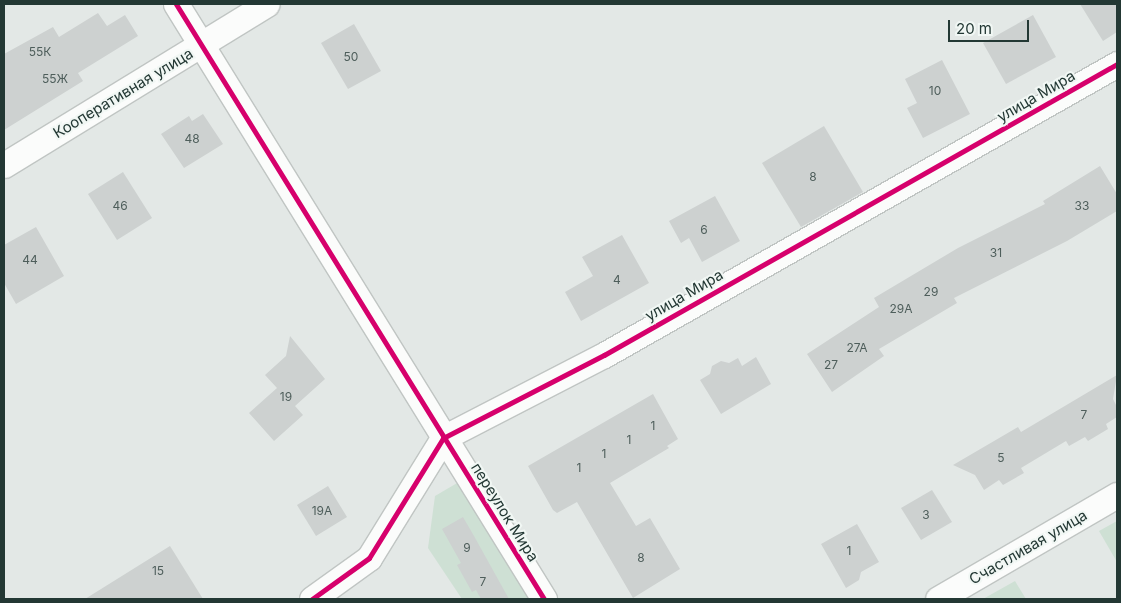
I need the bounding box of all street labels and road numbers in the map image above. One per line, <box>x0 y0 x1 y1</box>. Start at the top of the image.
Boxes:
street label: Кооперативная улица <box>50 44 196 142</box>
street label: улица Мира <box>994 66 1078 126</box>
street label: улица Мира <box>642 265 726 325</box>
street label: переулок Мира <box>467 459 543 565</box>
street label: Счастливая улица <box>966 506 1090 588</box>

